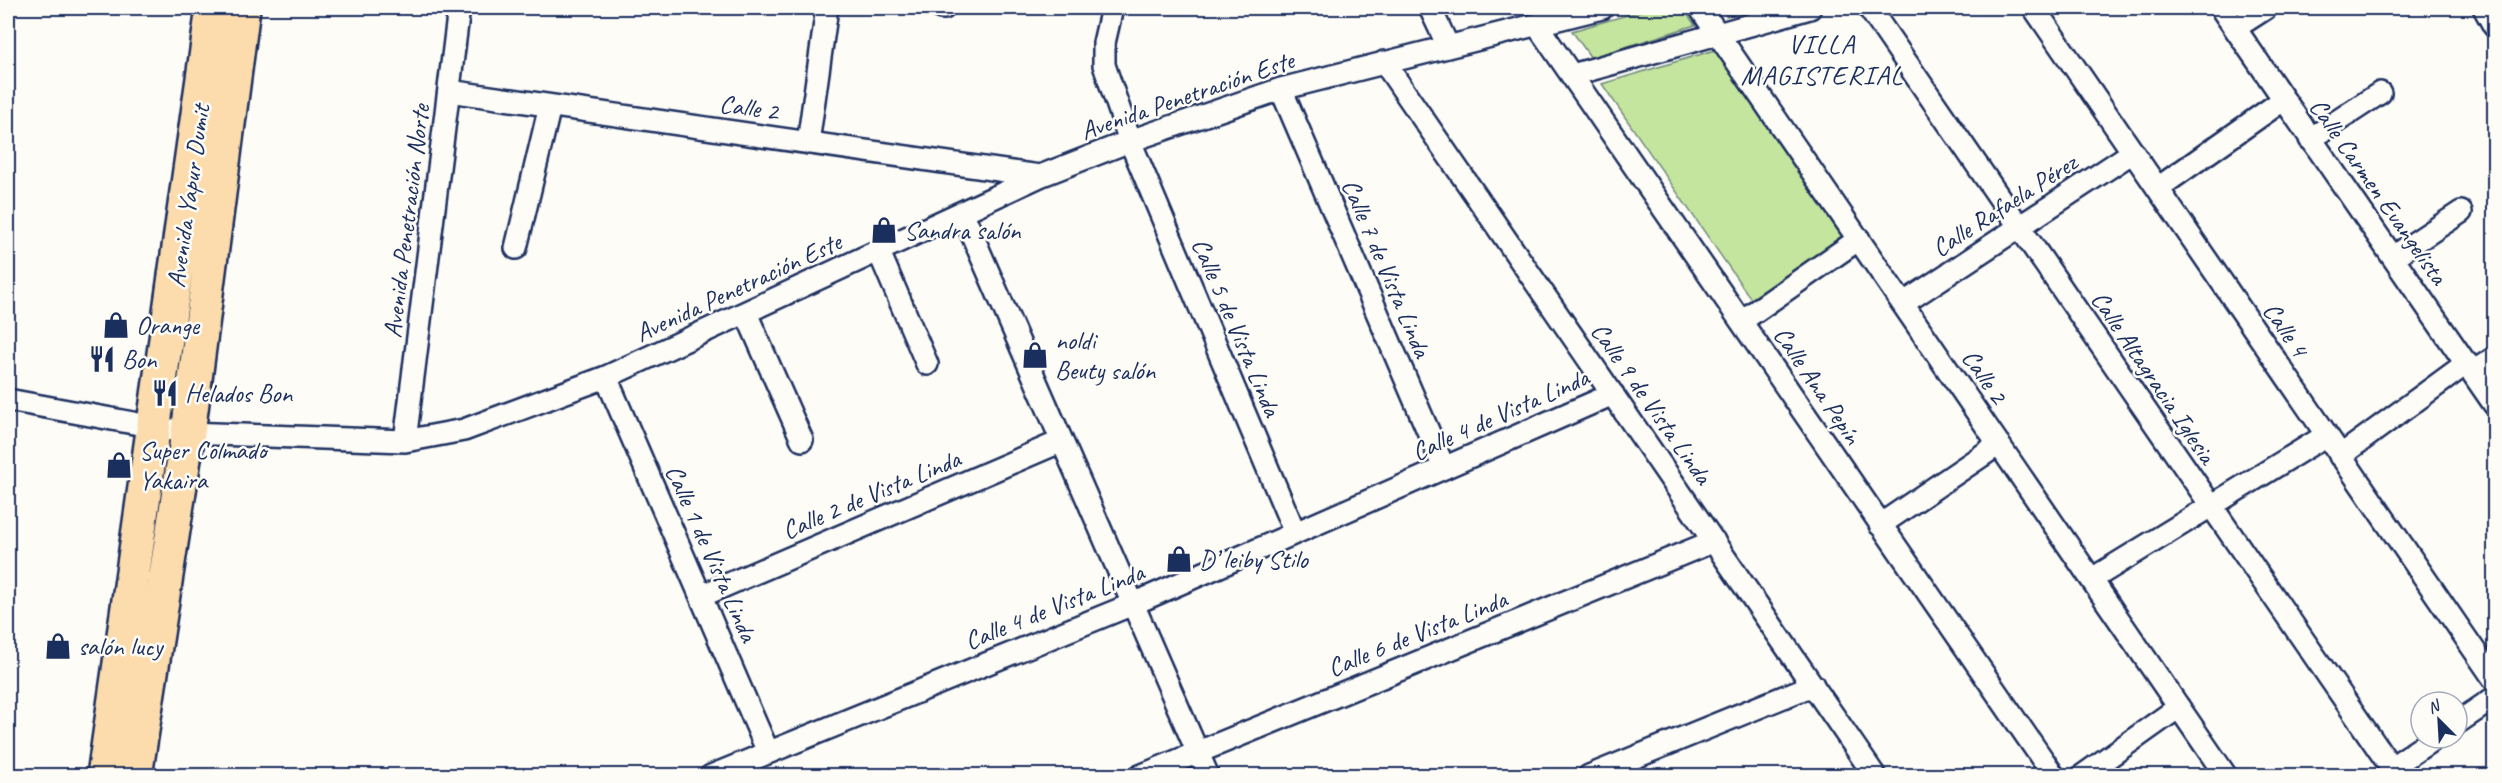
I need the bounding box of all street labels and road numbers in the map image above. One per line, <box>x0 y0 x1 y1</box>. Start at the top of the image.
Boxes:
street label: Avenida Penetración Este <box>1076 43 1301 147</box>
street label: Calle 2 <box>717 87 783 128</box>
street label: Calle Carmen Evangelista <box>2302 92 2456 292</box>
street label: Avenida Yapur Dumit <box>159 100 218 290</box>
street label: Avenida Penetración Norte <box>376 101 437 340</box>
street label: Calle Rafaela Pérez <box>1926 145 2085 264</box>
street label: Calle 7 de Vista Linda <box>1334 174 1440 364</box>
street label: Avenida Penetración Este <box>630 224 849 350</box>
street label: Calle 5 de Vista Linda <box>1184 233 1290 423</box>
street label: Calle Altagracia Iglesia <box>2084 284 2225 472</box>
street label: Calle 4 <box>2255 296 2317 365</box>
street label: Calle 9 de Vista Linda <box>1583 316 1721 492</box>
street label: Calle Ana Pepín <box>1766 320 1870 452</box>
street label: Calle 2 <box>1954 343 2016 412</box>
street label: Calle 4 de Vista Linda <box>1407 360 1595 468</box>
street label: Calle 2 de Vista Linda <box>777 441 967 547</box>
street label: Calle 1 de Vista Linda <box>658 460 766 648</box>
street label: Calle 4 de Vista Linda <box>960 555 1150 657</box>
street label: Calle 6 de Vista Linda <box>1323 582 1513 684</box>

